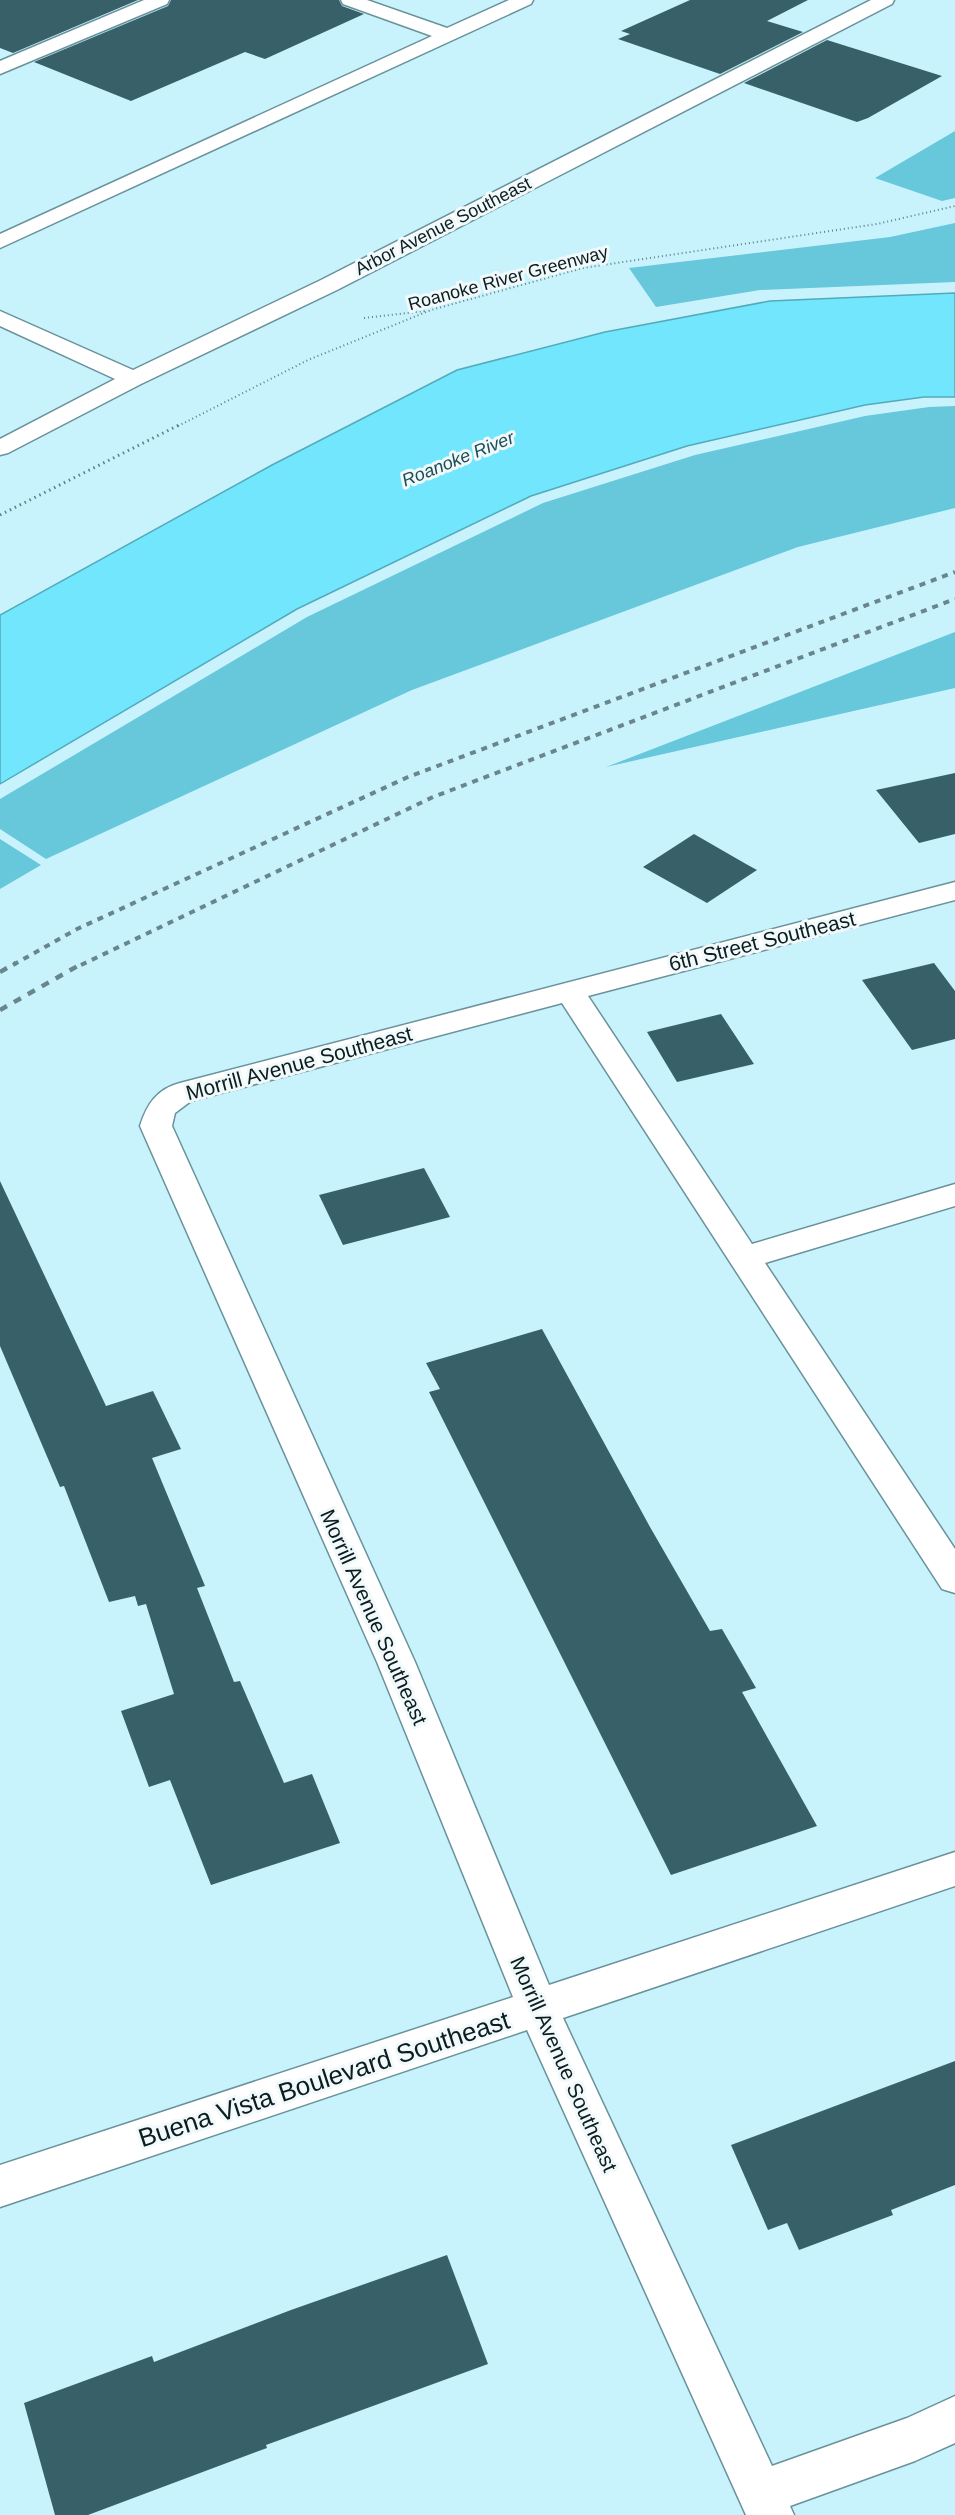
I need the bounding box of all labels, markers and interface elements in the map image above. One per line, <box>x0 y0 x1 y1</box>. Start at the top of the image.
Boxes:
street label: Arbor Avenue Southeast <box>352 173 534 279</box>
street label: Roanoke River Greenway <box>406 242 610 314</box>
water label: Roanoke River <box>399 427 518 491</box>
street label: 6th Street Southeast <box>666 907 858 975</box>
street label: Morrill Avenue Southeast <box>183 1022 415 1104</box>
street label: Morrill Avenue Southeast <box>316 1506 432 1728</box>
street label: Morrill Avenue Southeast <box>506 1953 622 2175</box>
street label: Buena Vista Boulevard Southeast <box>135 2004 514 2153</box>

